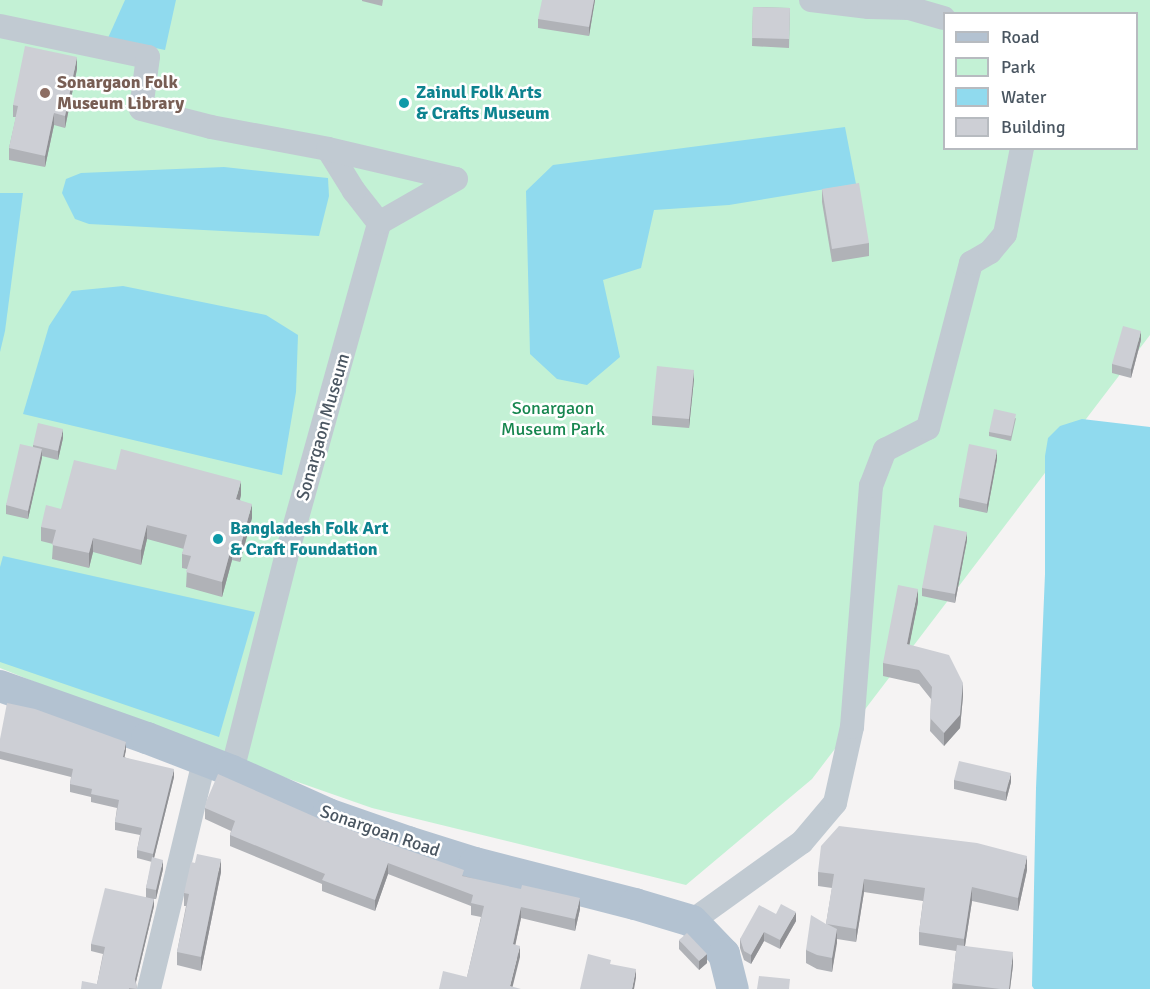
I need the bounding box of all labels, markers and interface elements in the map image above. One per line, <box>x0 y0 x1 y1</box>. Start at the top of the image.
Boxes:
legend <box>943 12 1138 150</box>
text: Road <box>1001 26 1040 48</box>
text: Park <box>1001 56 1036 78</box>
place label: Sonargaon Folk Museum Library <box>57 72 184 115</box>
place label: Zainul Folk Arts & Crafts Museum <box>416 82 550 124</box>
marker: Sonargaon Folk Museum Library <box>38 86 52 100</box>
text: Water <box>1001 86 1046 108</box>
marker: Zainul Folk Arts & Crafts Museum <box>397 96 411 110</box>
text: Building <box>1001 116 1065 138</box>
street label: Sonargaon Museum <box>292 351 354 503</box>
park label: Sonargaon Museum Park <box>501 398 605 440</box>
place label: Bangladesh Folk Art & Craft Foundation <box>230 518 388 560</box>
marker: Bangladesh Folk Art & Craft Foundation <box>211 532 225 546</box>
street label: Sonargoan Road <box>317 800 443 862</box>

